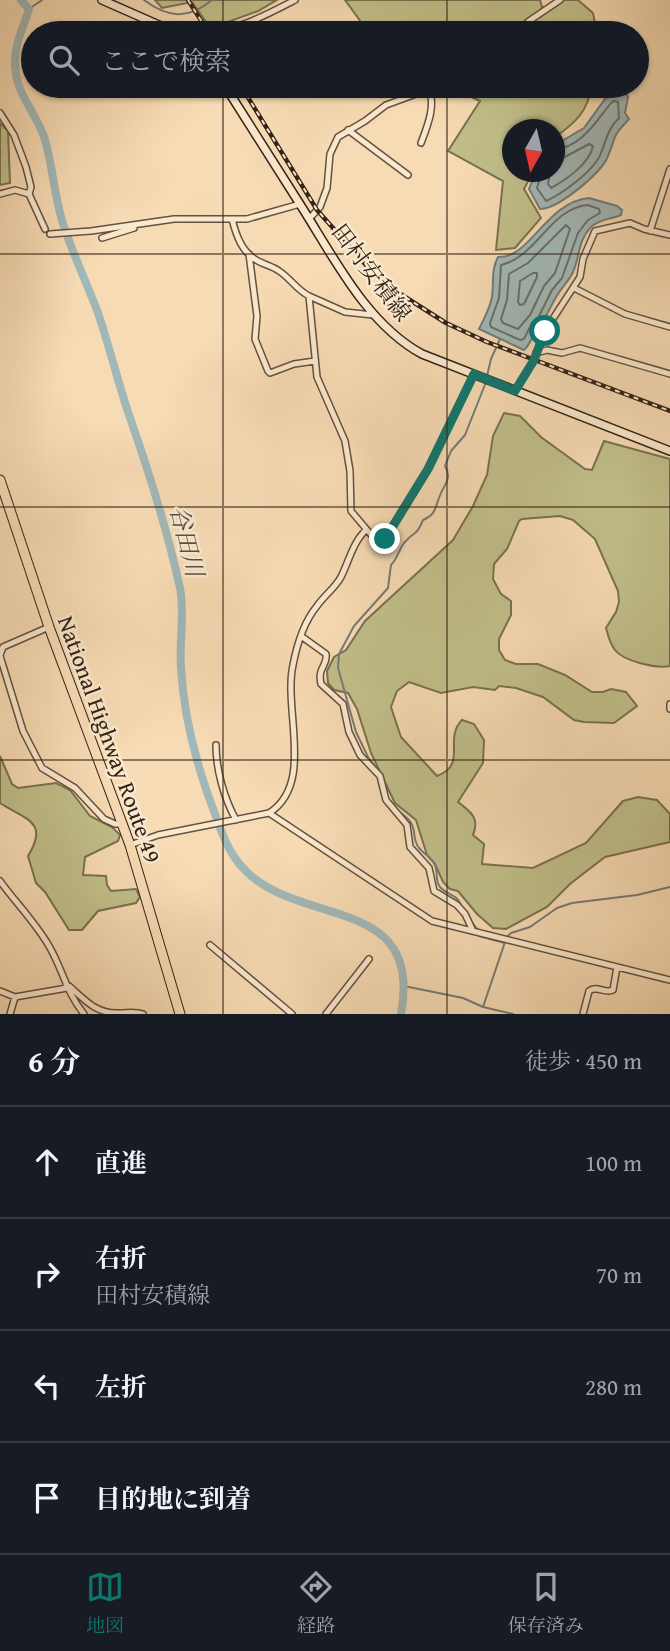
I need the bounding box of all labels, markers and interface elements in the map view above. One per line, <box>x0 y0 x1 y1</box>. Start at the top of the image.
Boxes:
search box <box>21 21 649 98</box>
icon: search <box>45 41 83 79</box>
text: ここで検索 <box>101 41 231 80</box>
north arrow <box>502 119 565 182</box>
street label: 田村安積線 <box>324 216 420 328</box>
route start <box>529 315 560 346</box>
water label: 谷田川 <box>161 502 213 583</box>
route end <box>369 523 400 554</box>
street label: National Highway Route 49 <box>50 611 170 867</box>
text: 6 分 <box>28 1039 80 1083</box>
text: 徒歩 · 450 m <box>525 1044 642 1077</box>
icon: ahead <box>28 1143 66 1181</box>
text: 直進 <box>95 1143 147 1182</box>
text: 100 m <box>585 1146 642 1179</box>
text: 右折 <box>95 1238 147 1277</box>
icon: right <box>28 1255 66 1293</box>
text: 70 m <box>596 1258 642 1291</box>
text: 田村安積線 <box>95 1278 210 1311</box>
icon: left <box>28 1367 66 1405</box>
text: 左折 <box>95 1367 147 1406</box>
text: 280 m <box>585 1370 642 1403</box>
icon: arrive <box>28 1479 66 1517</box>
text: 目的地に到着 <box>95 1479 251 1518</box>
tab: 地図 <box>86 1568 124 1639</box>
tab: 経路 <box>297 1568 335 1639</box>
tab: 保存済み <box>508 1568 584 1639</box>

